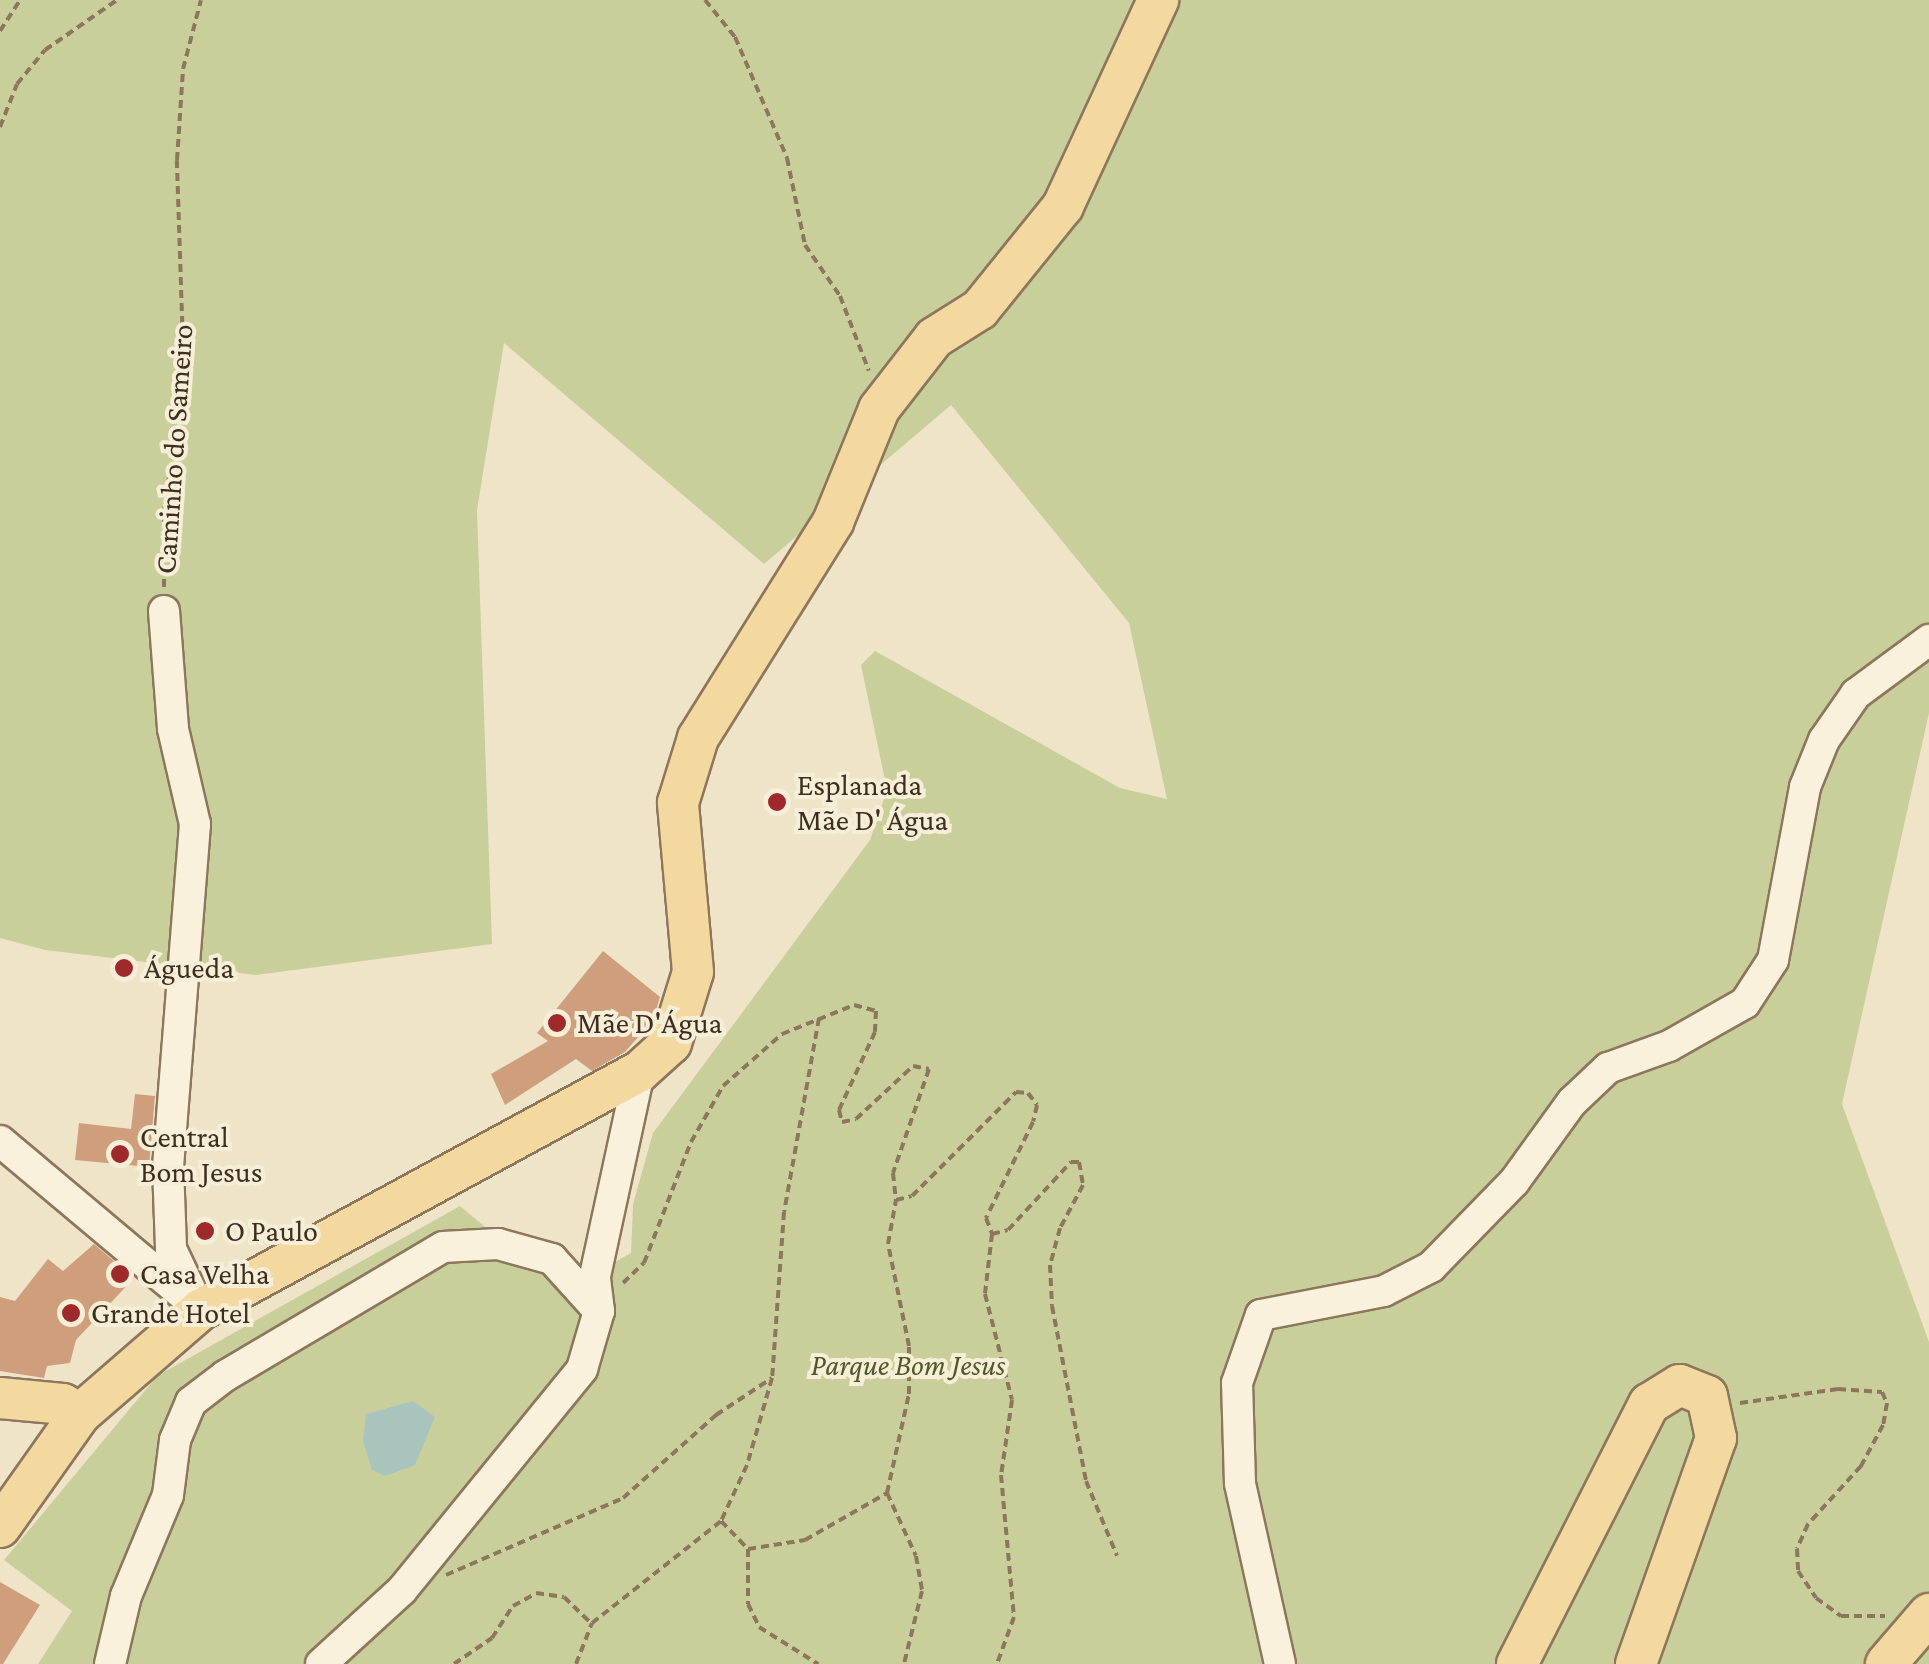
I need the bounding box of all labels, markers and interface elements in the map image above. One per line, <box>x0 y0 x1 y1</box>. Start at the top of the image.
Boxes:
street label: Caminho do Sameiro <box>147 323 201 575</box>
place label: Esplanada Mãe D' Água <box>797 767 948 838</box>
marker: Esplanada Mãe D' Água <box>766 791 788 813</box>
place label: Águeda <box>144 950 234 986</box>
marker: Águeda <box>113 957 135 979</box>
place label: Mãe D'Água <box>577 1005 722 1041</box>
marker: Mãe D'Água <box>546 1012 568 1034</box>
place label: Central Bom Jesus <box>140 1119 263 1190</box>
marker: Central Bom Jesus <box>109 1143 131 1165</box>
place label: O Paulo <box>225 1213 318 1249</box>
marker: O Paulo <box>194 1220 216 1242</box>
place label: Casa Velha <box>140 1256 270 1292</box>
marker: Casa Velha <box>109 1263 131 1285</box>
place label: Grande Hotel <box>91 1295 250 1331</box>
marker: Grande Hotel <box>60 1302 82 1324</box>
park label: Parque Bom Jesus <box>811 1347 1005 1383</box>

